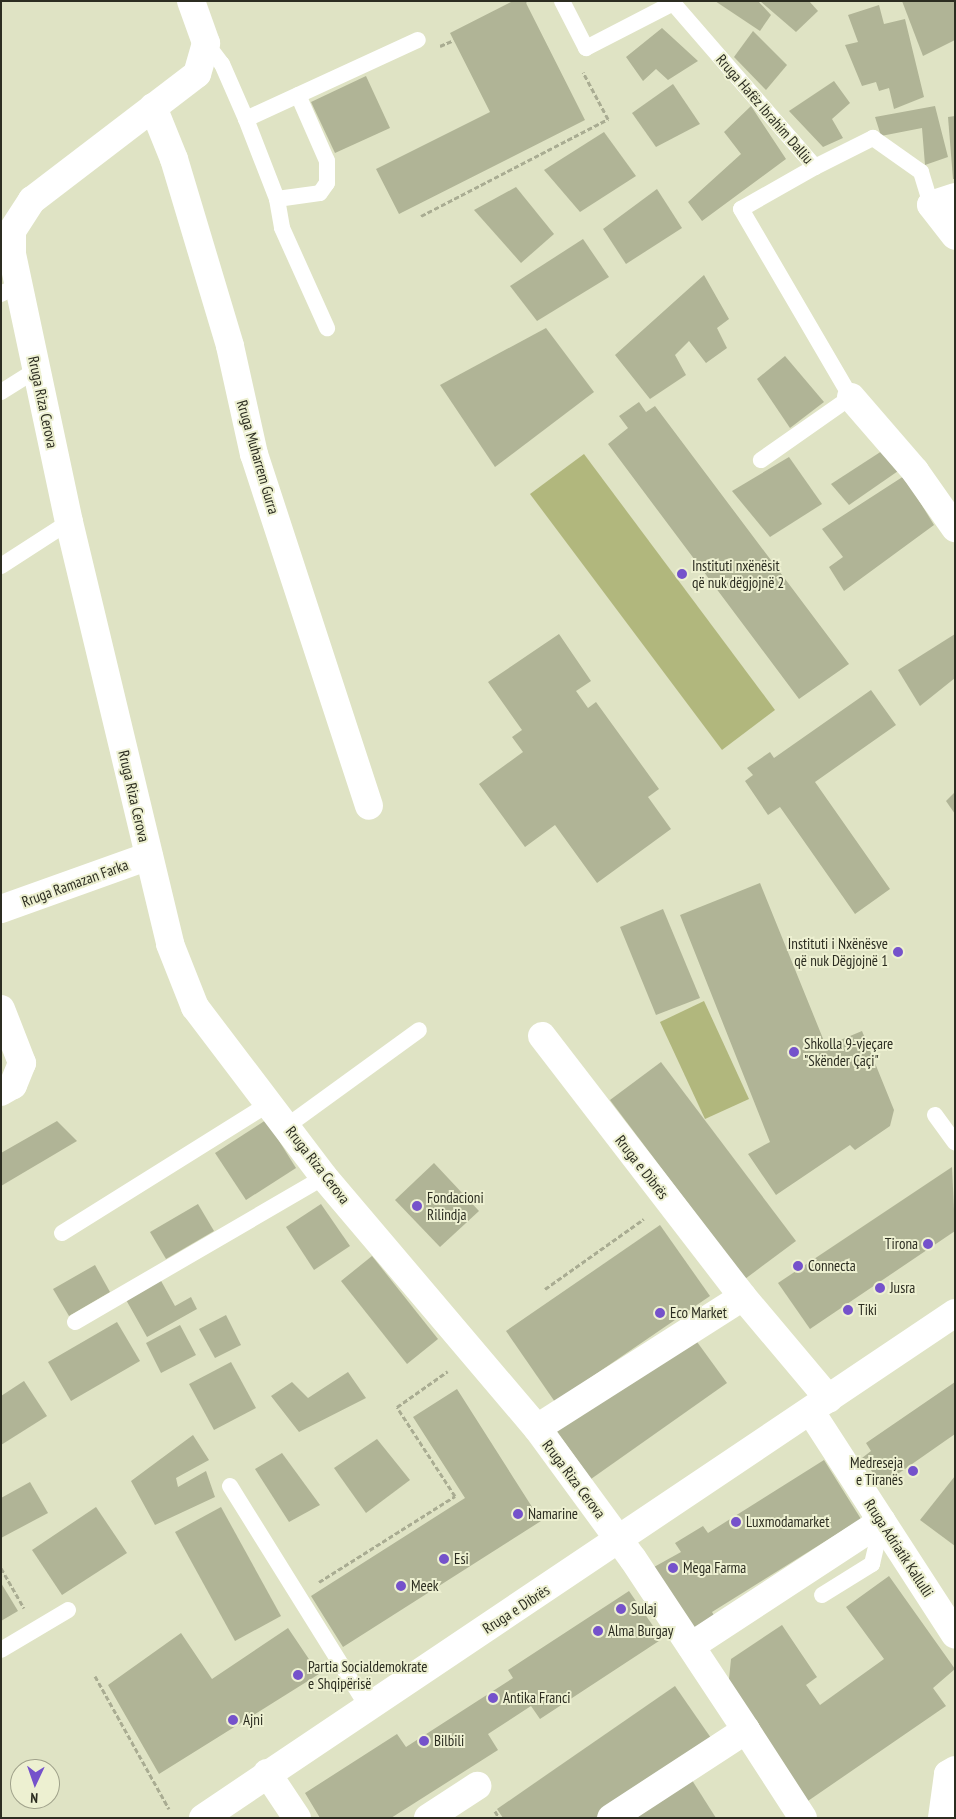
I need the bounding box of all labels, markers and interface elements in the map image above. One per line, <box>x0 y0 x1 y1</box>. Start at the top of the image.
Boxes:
street label: Rruga Hafëz Ibrahim Dalliu <box>712 50 818 168</box>
street label: Rruga Riza Cerova <box>24 354 62 450</box>
street label: Rruga Muharrem Gurra <box>233 398 283 516</box>
place label: Instituti nxënësit që nuk dëgjojnë 2 <box>692 556 785 591</box>
marker: Instituti nxënësit që nuk dëgjojnë 2 <box>676 568 688 580</box>
street label: Rruga Riza Cerova <box>115 748 153 844</box>
street label: Rruga Ramazan Farka <box>19 855 131 911</box>
place label: Instituti i Nxënësve që nuk Dëgjojnë 1 <box>788 934 888 969</box>
marker: Instituti i Nxënësve që nuk Dëgjojnë 1 <box>892 946 904 958</box>
place label: Shkolla 9-vjeçare "Skënder Çaçi" <box>804 1034 893 1069</box>
marker: Shkolla 9-vjeçare "Skënder Çaçi" <box>788 1046 800 1058</box>
street label: Rruga Riza Cerova <box>282 1123 354 1207</box>
street label: Rruga e Dibrës <box>612 1132 672 1202</box>
place label: Fondacioni Rilindja <box>427 1188 484 1223</box>
marker: Fondacioni Rilindja <box>411 1200 423 1212</box>
place label: Tirona <box>885 1235 918 1253</box>
marker: Tirona <box>922 1238 934 1250</box>
place label: Connecta <box>808 1257 856 1275</box>
marker: Connecta <box>792 1260 804 1272</box>
place label: Jusra <box>890 1279 915 1297</box>
marker: Jusra <box>874 1282 886 1294</box>
place label: Tiki <box>858 1301 877 1319</box>
place label: Eco Market <box>670 1304 727 1322</box>
marker: Tiki <box>842 1304 854 1316</box>
marker: Eco Market <box>654 1307 666 1319</box>
street label: Rruga Riza Cerova <box>539 1436 609 1522</box>
place label: Medreseja e Tiranës <box>850 1453 903 1488</box>
marker: Medreseja e Tiranës <box>907 1465 919 1477</box>
street label: Rruga Adriatik Kallulli <box>861 1495 937 1601</box>
place label: Namarine <box>528 1505 578 1523</box>
marker: Namarine <box>512 1508 524 1520</box>
place label: Luxmodamarket <box>746 1513 829 1531</box>
marker: Luxmodamarket <box>730 1516 742 1528</box>
place label: Esi <box>454 1550 469 1568</box>
marker: Esi <box>438 1553 450 1565</box>
place label: Mega Farma <box>683 1559 746 1577</box>
marker: Mega Farma <box>667 1562 679 1574</box>
place label: Meek <box>411 1577 439 1595</box>
marker: Meek <box>395 1580 407 1592</box>
street label: Rruga e Dibrës <box>479 1581 553 1637</box>
place label: Sulaj <box>631 1600 657 1618</box>
marker: Sulaj <box>615 1603 627 1615</box>
place label: Alma Burgay <box>608 1622 673 1640</box>
marker: Alma Burgay <box>592 1625 604 1637</box>
place label: Partia Socialdemokrate e Shqipërisë <box>308 1657 427 1692</box>
marker: Partia Socialdemokrate e Shqipërisë <box>292 1669 304 1681</box>
place label: Antika Franci <box>503 1689 571 1707</box>
marker: Antika Franci <box>487 1692 499 1704</box>
place label: Ajni <box>243 1711 263 1729</box>
marker: Ajni <box>227 1714 239 1726</box>
place label: Bilbili <box>434 1732 464 1750</box>
marker: Bilbili <box>418 1735 430 1747</box>
north arrow <box>10 1759 60 1809</box>
text: N <box>30 1789 39 1807</box>

